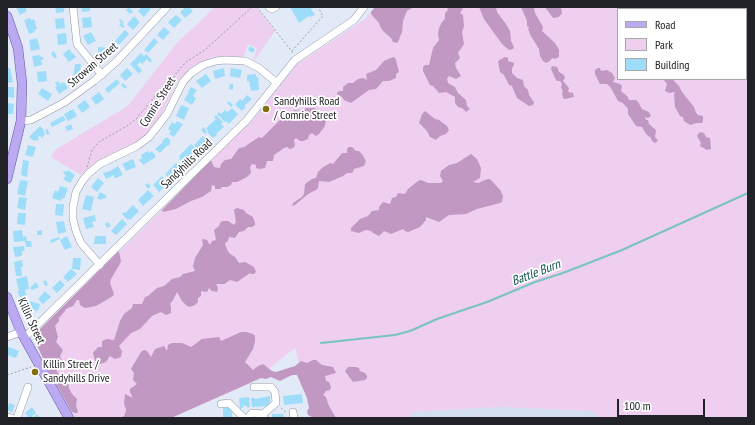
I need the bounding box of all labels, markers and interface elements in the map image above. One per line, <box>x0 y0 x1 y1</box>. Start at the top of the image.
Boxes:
legend <box>617 8 747 80</box>
text: Road <box>655 17 675 32</box>
text: Park <box>655 37 673 52</box>
street label: Strowan Street <box>65 39 121 91</box>
text: Building <box>655 57 690 72</box>
street label: Comrie Street <box>137 74 179 130</box>
place label: Sandyhills Road / Comrie Street <box>274 95 339 123</box>
marker: Sandyhills Road / Comrie Street <box>261 104 271 114</box>
street label: Sandyhills Road <box>158 136 216 192</box>
water label: Battle Burn <box>510 257 562 289</box>
street label: Killin Street <box>14 296 48 346</box>
place label: Killin Street / Sandyhills Drive <box>43 358 110 386</box>
marker: Killin Street / Sandyhills Drive <box>30 367 40 377</box>
scale bar <box>619 391 707 417</box>
text: 100 m <box>624 398 651 413</box>

